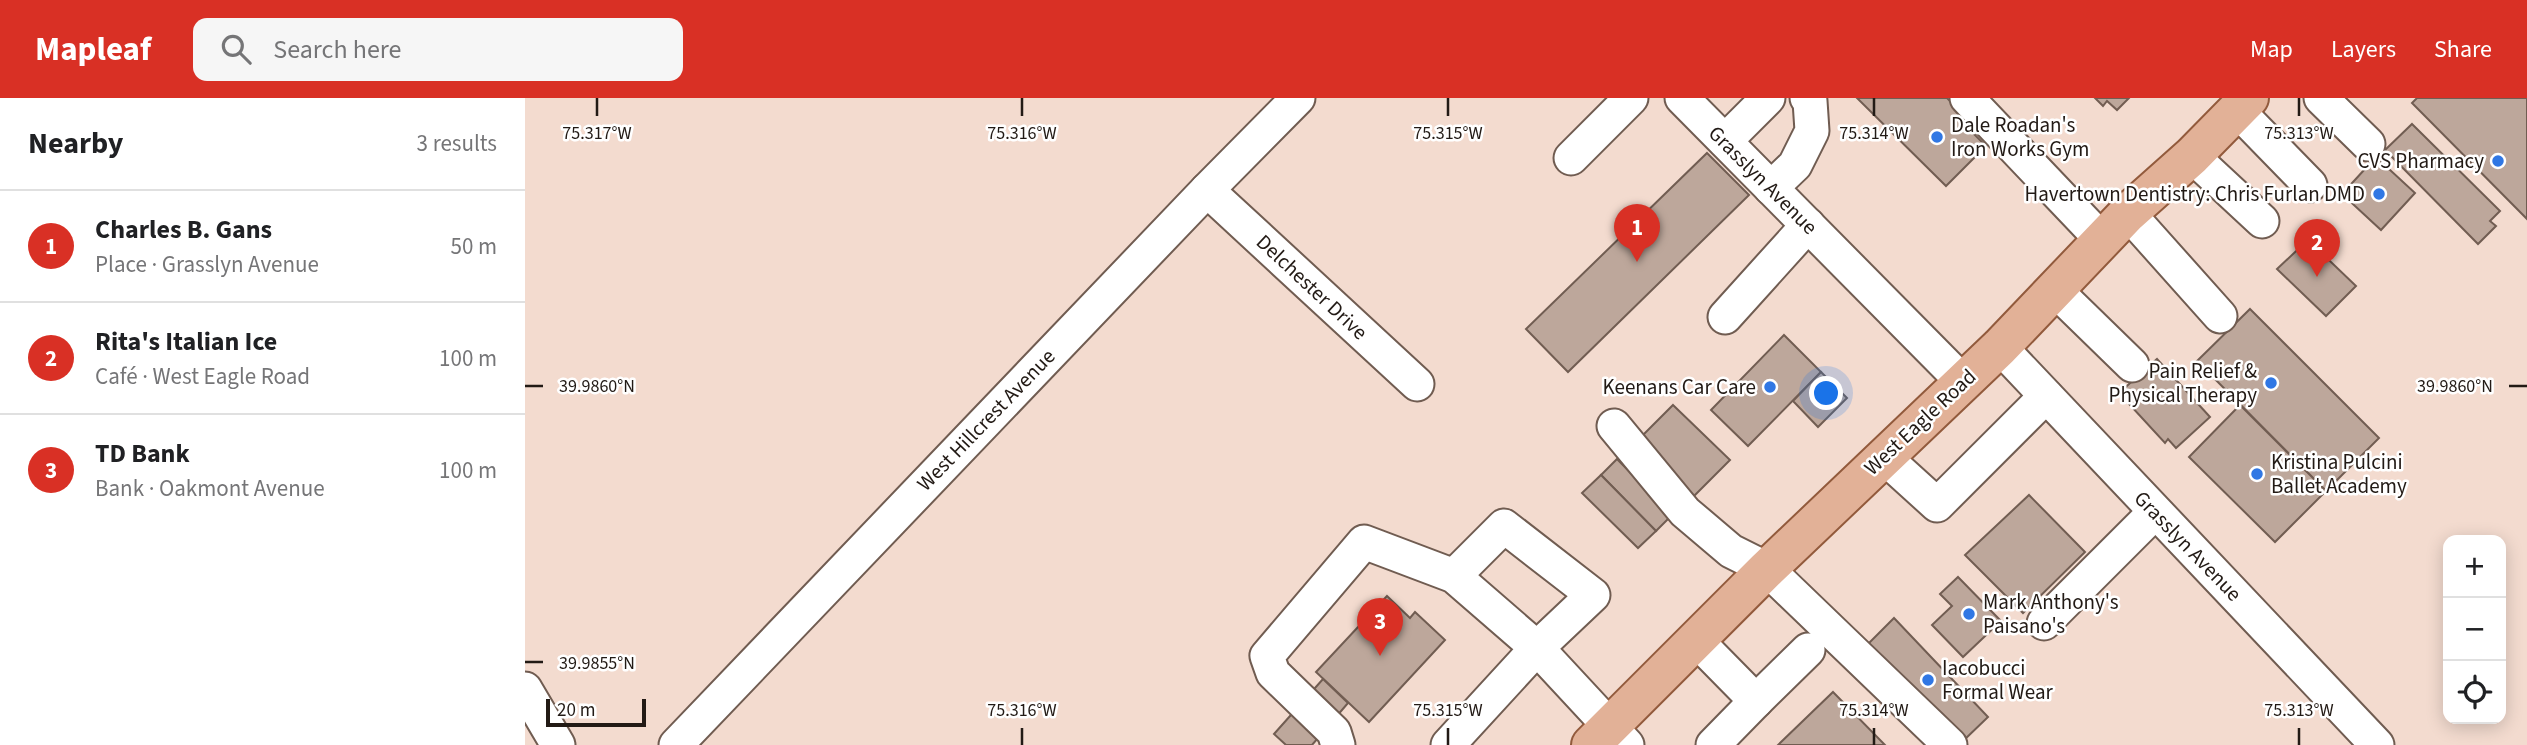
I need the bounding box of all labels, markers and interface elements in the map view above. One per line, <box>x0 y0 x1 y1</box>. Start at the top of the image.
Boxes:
search box <box>193 18 683 81</box>
text: Mapleaf <box>35 26 151 73</box>
icon: search <box>217 30 255 68</box>
text: Search here <box>273 31 401 68</box>
text: Map <box>2250 32 2293 67</box>
text: Layers <box>2331 32 2396 67</box>
text: Share <box>2434 32 2492 67</box>
place label: Dale Roadan's Iron Works Gym <box>1951 110 2089 164</box>
street label: Grasslyn Avenue <box>1702 119 1824 241</box>
text: 75.317°W <box>562 121 632 146</box>
text: 75.316°W <box>987 121 1057 146</box>
text: 75.315°W <box>1413 121 1483 146</box>
text: 75.314°W <box>1839 121 1909 146</box>
text: 75.313°W <box>2264 121 2334 146</box>
text: Nearby <box>28 122 123 165</box>
text: 3 results <box>417 127 497 160</box>
marker: Dale Roadan's Iron Works Gym <box>1929 129 1945 145</box>
place label: CVS Pharmacy <box>2357 146 2484 176</box>
marker: CVS Pharmacy <box>2490 153 2506 169</box>
place label: Havertown Dentistry: Chris Furlan DMD <box>2024 179 2365 209</box>
marker: Havertown Dentistry: Chris Furlan DMD <box>2371 186 2387 202</box>
pin: 1 <box>1614 204 1660 262</box>
text: Charles B. Gans <box>95 211 272 248</box>
pin: 2 <box>2294 219 2340 277</box>
street label: Delchester Drive <box>1250 227 1374 347</box>
text: 1 <box>45 230 57 263</box>
text: 50 m <box>450 230 497 263</box>
text: Place · Grasslyn Avenue <box>95 248 319 281</box>
text: Rita's Italian Ice <box>95 323 277 360</box>
text: 2 <box>45 342 57 375</box>
text: 100 m <box>439 342 497 375</box>
street label: West Hillcrest Avenue <box>910 342 1062 498</box>
place label: Pain Relief & Physical Therapy <box>2109 356 2257 410</box>
text: Café · West Eagle Road <box>95 360 310 393</box>
street label: West Eagle Road <box>1857 362 1983 482</box>
place label: Keenans Car Care <box>1602 372 1756 402</box>
text: 39.9860°N <box>559 374 635 399</box>
text: 39.9860°N <box>2417 374 2493 399</box>
marker: Pain Relief & Physical Therapy <box>2263 375 2279 391</box>
your location <box>1809 376 1843 410</box>
marker: Keenans Car Care <box>1762 379 1778 395</box>
text: TD Bank <box>95 435 190 472</box>
place label: Kristina Pulcini Ballet Academy <box>2271 447 2407 501</box>
text: 3 <box>45 454 57 487</box>
text: 100 m <box>439 454 497 487</box>
marker: Kristina Pulcini Ballet Academy <box>2249 466 2265 482</box>
text: Bank · Oakmont Avenue <box>95 472 325 505</box>
street label: Grasslyn Avenue <box>2127 484 2249 608</box>
map controls <box>2443 535 2506 724</box>
button: + <box>2443 535 2506 598</box>
place label: Mark Anthony's Paisano's <box>1983 587 2119 641</box>
pin: 3 <box>1357 598 1403 656</box>
button: − <box>2443 598 2506 661</box>
marker: Mark Anthony's Paisano's <box>1961 606 1977 622</box>
text: 39.9855°N <box>559 651 635 676</box>
place label: Iacobucci Formal Wear <box>1942 653 2054 707</box>
button: locate <box>2443 661 2506 724</box>
marker: Iacobucci Formal Wear <box>1920 672 1936 688</box>
scale bar <box>546 696 646 728</box>
text: 20 m <box>557 697 595 724</box>
text: 75.316°W <box>987 698 1057 723</box>
text: 75.315°W <box>1413 698 1483 723</box>
text: 75.314°W <box>1839 698 1909 723</box>
text: 75.313°W <box>2264 698 2334 723</box>

